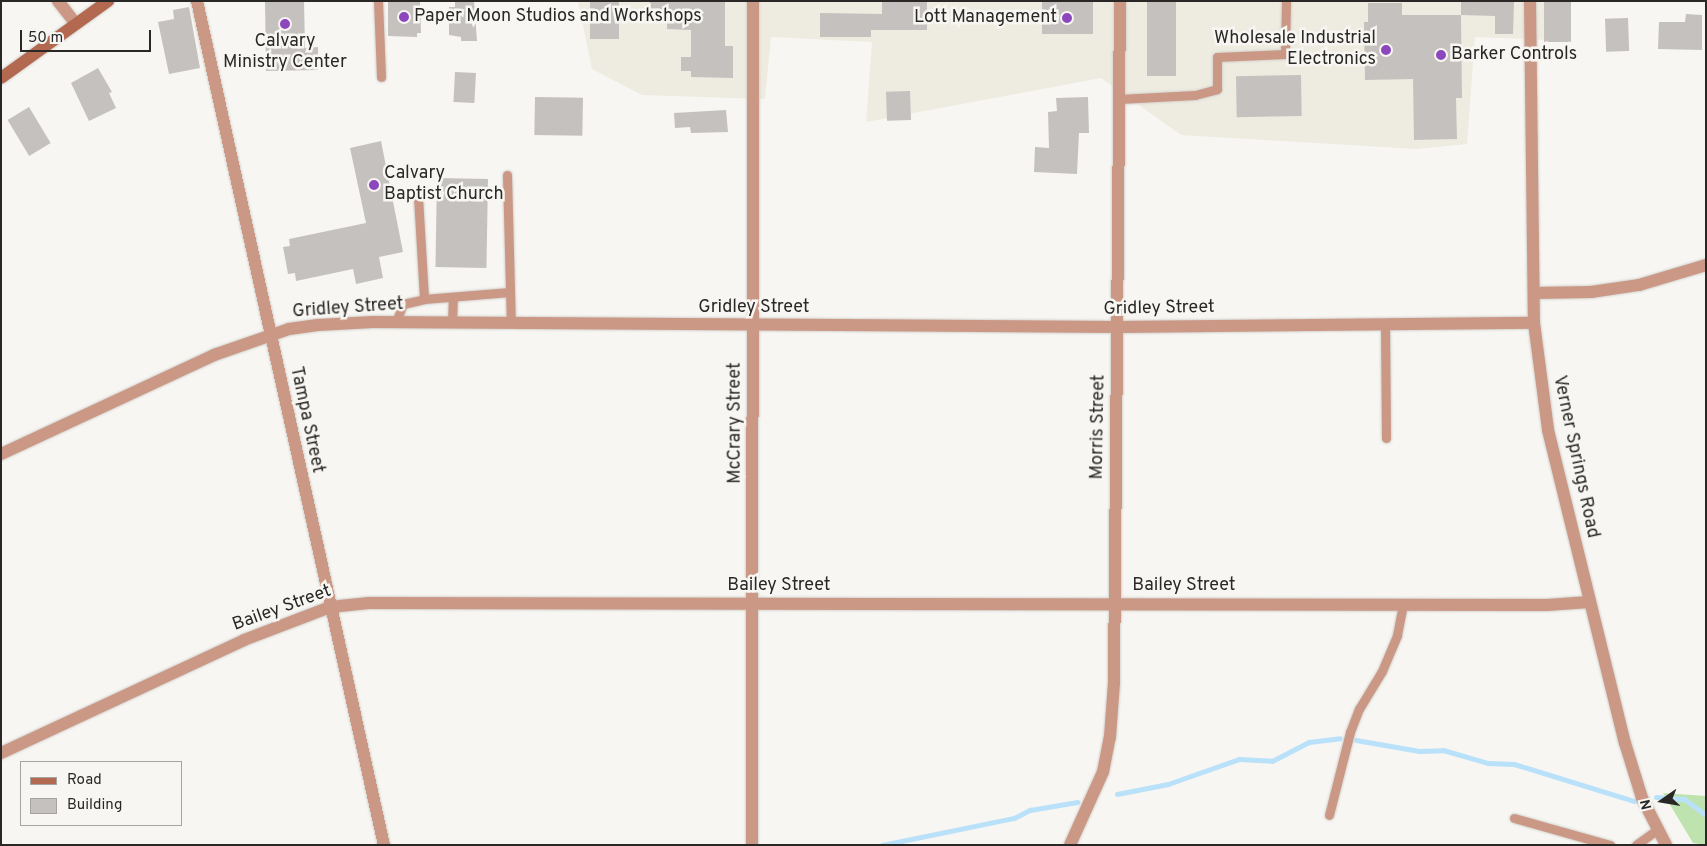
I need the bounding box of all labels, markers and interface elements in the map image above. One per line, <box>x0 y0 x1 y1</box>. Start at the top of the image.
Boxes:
place label: Paper Moon Studios and Workshops <box>414 6 702 28</box>
place label: Lott Management <box>914 7 1057 29</box>
marker: Paper Moon Studios and Workshops <box>398 11 410 23</box>
marker: Lott Management <box>1061 12 1073 24</box>
marker: Calvary Ministry Center <box>279 18 291 30</box>
scale bar <box>22 20 154 52</box>
text: 50 m <box>28 29 63 48</box>
place label: Wholesale Industrial Electronics <box>1214 29 1376 72</box>
place label: Calvary Ministry Center <box>223 32 347 74</box>
marker: Wholesale Industrial Electronics <box>1380 44 1392 56</box>
place label: Barker Controls <box>1451 44 1577 66</box>
marker: Barker Controls <box>1435 49 1447 61</box>
place label: Calvary Baptist Church <box>384 164 504 206</box>
marker: Calvary Baptist Church <box>368 179 380 191</box>
street label: Gridley Street <box>292 294 404 324</box>
street label: Gridley Street <box>698 297 810 319</box>
street label: Gridley Street <box>1103 297 1215 321</box>
street label: McCrary Street <box>725 362 747 484</box>
street label: Tampa Street <box>284 365 328 475</box>
street label: Morris Street <box>1087 374 1111 480</box>
street label: Verner Springs Road <box>1547 374 1603 540</box>
street label: Bailey Street <box>727 575 831 597</box>
street label: Bailey Street <box>1132 575 1236 597</box>
street label: Bailey Street <box>230 581 334 637</box>
legend <box>20 761 182 826</box>
text: Road <box>67 771 102 790</box>
north arrow <box>1637 776 1687 826</box>
text: Building <box>67 796 122 815</box>
text: N <box>1637 798 1656 811</box>

